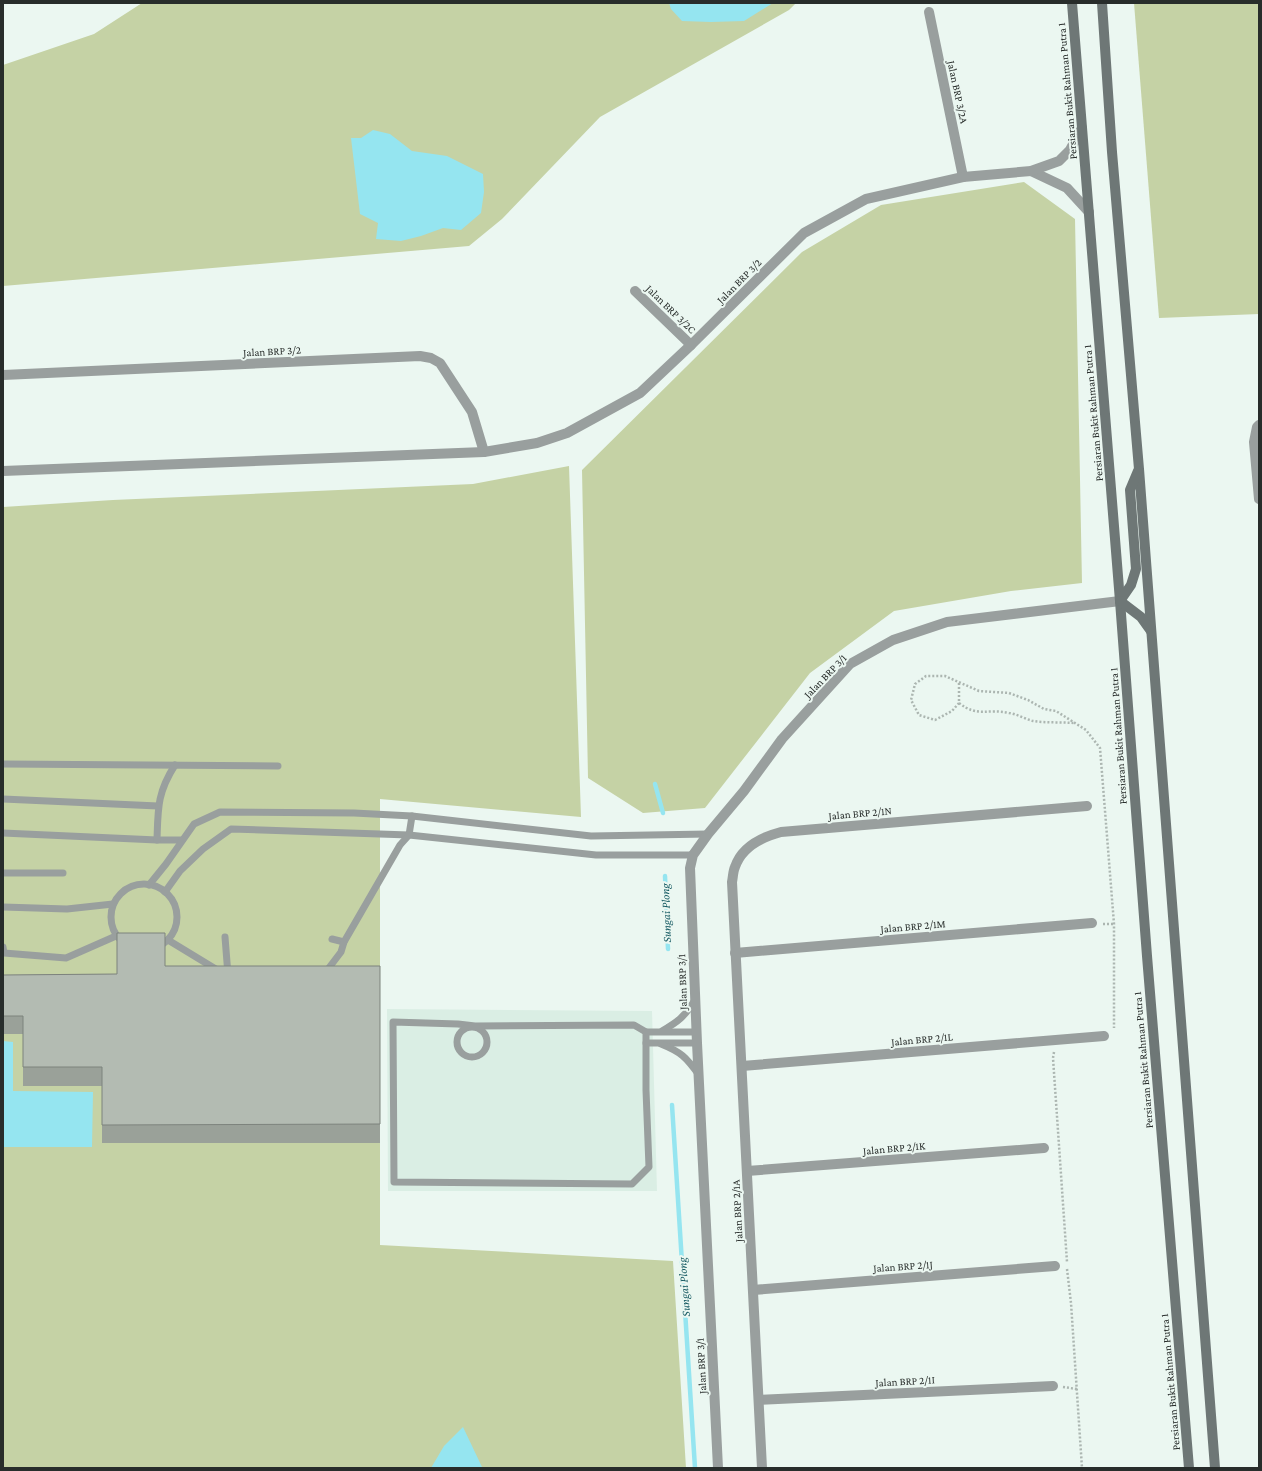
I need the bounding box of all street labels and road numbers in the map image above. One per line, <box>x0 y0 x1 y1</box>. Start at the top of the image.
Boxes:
street label: Persiaran Bukit Rahman Putra 1 <box>1055 22 1079 160</box>
street label: Jalan BRP 3/2A <box>944 58 971 126</box>
street label: Jalan BRP 3/2 <box>714 256 764 307</box>
street label: Jalan BRP 3/2C <box>642 282 699 337</box>
street label: Jalan BRP 3/2 <box>242 343 301 360</box>
street label: Persiaran Bukit Rahman Putra 1 <box>1081 344 1105 482</box>
street label: Jalan BRP 3/1 <box>801 651 850 702</box>
street label: Persiaran Bukit Rahman Putra 1 <box>1107 667 1129 805</box>
street label: Jalan BRP 2/1N <box>827 804 892 823</box>
street label: Jalan BRP 2/1M <box>879 917 946 936</box>
street label: Jalan BRP 3/1 <box>675 953 690 1011</box>
street label: Persiaran Bukit Rahman Putra 1 <box>1131 991 1155 1129</box>
street label: Jalan BRP 2/1L <box>890 1030 954 1049</box>
street label: Jalan BRP 2/1K <box>861 1139 926 1158</box>
street label: Jalan BRP 2/1A <box>729 1179 746 1244</box>
street label: Jalan BRP 2/1J <box>872 1258 933 1275</box>
street label: Persiaran Bukit Rahman Putra 1 <box>1158 1313 1182 1451</box>
street label: Jalan BRP 3/1 <box>694 1337 710 1395</box>
street label: Jalan BRP 2/1I <box>874 1373 935 1390</box>

